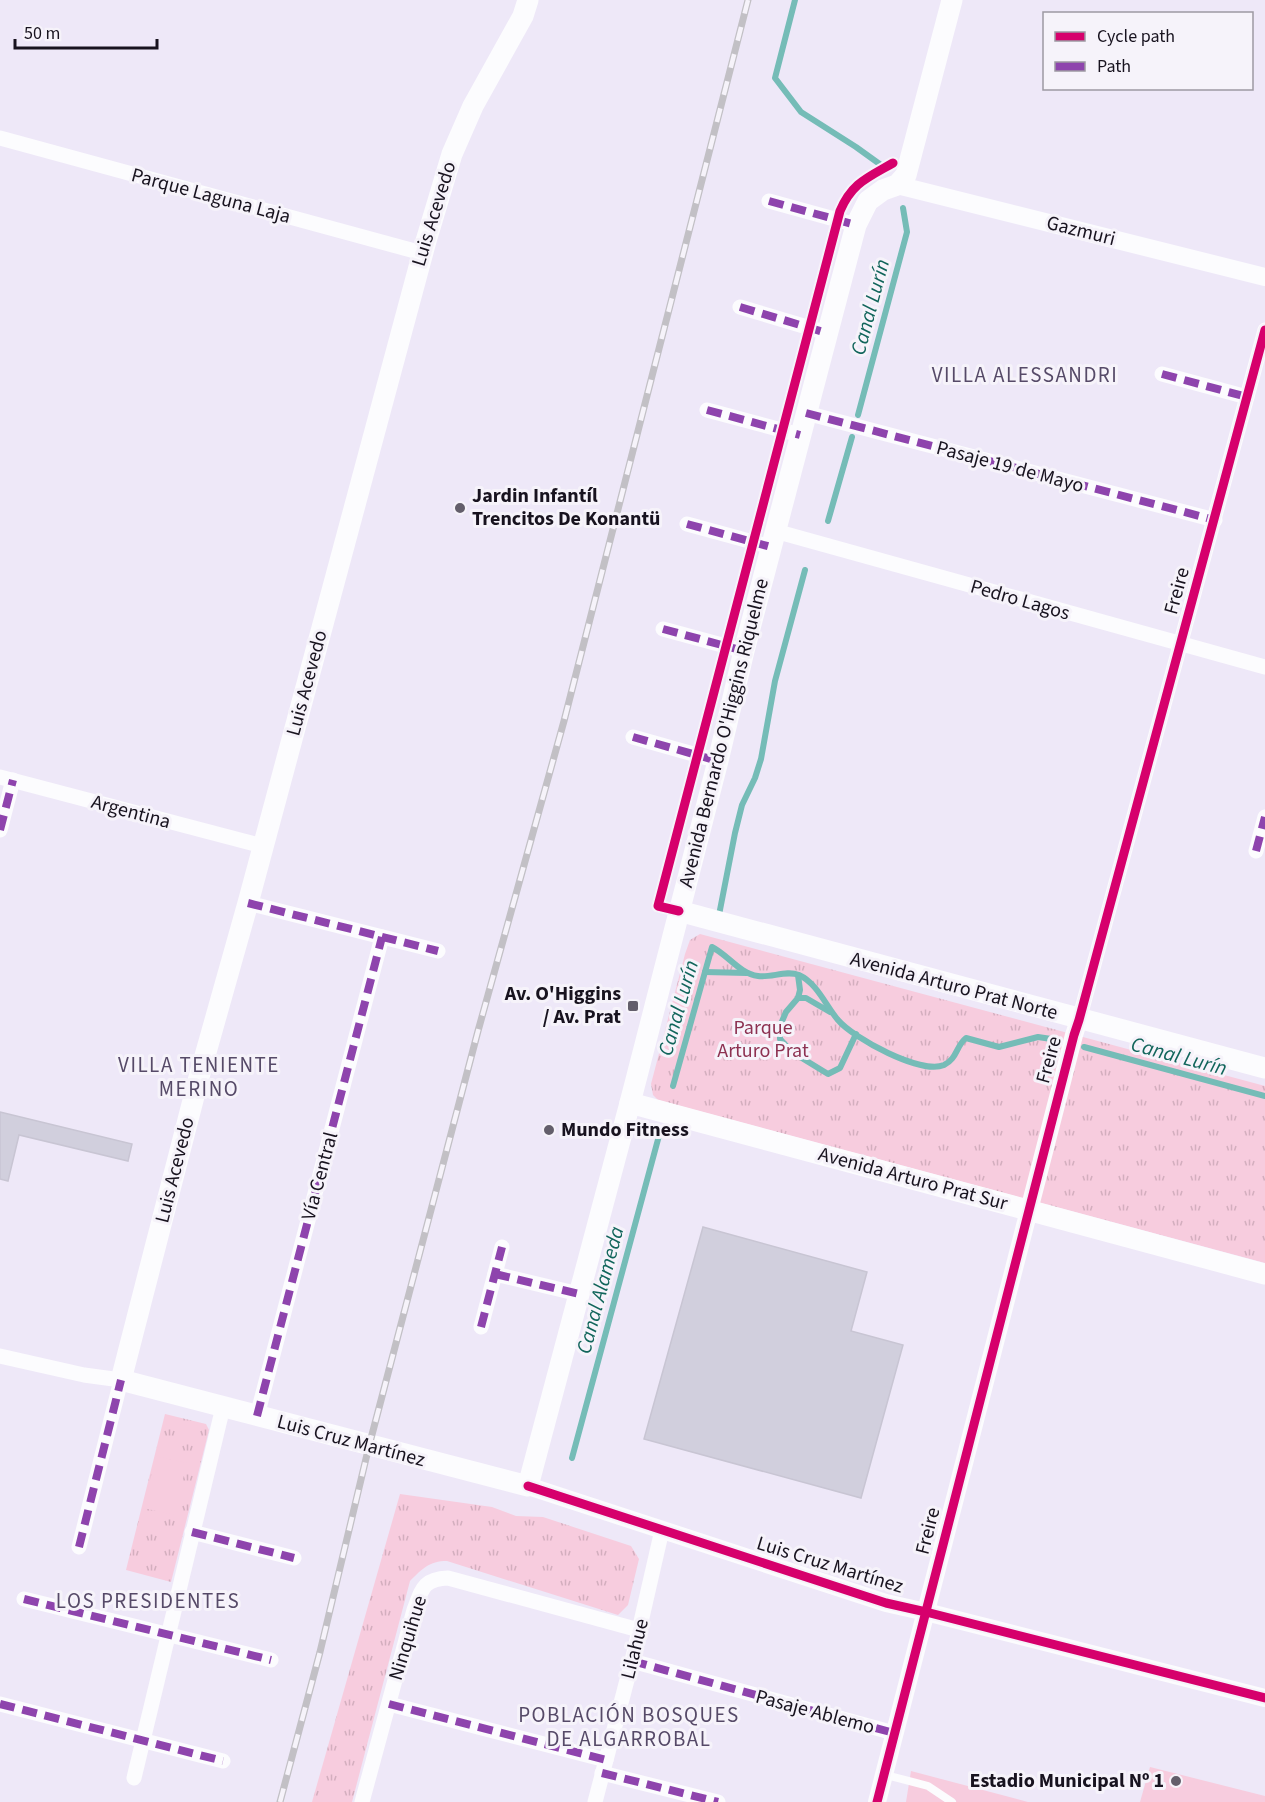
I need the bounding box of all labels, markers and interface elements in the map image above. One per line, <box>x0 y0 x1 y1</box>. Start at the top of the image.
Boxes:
scale bar <box>15 12 158 50</box>
legend <box>1043 12 1253 90</box>
text: 50 m <box>24 21 60 46</box>
text: Cycle path <box>1097 24 1175 49</box>
text: Path <box>1097 54 1131 79</box>
street label: Luis Acevedo <box>405 158 463 270</box>
street label: Parque Laguna Laja <box>128 161 294 231</box>
street label: Gazmuri <box>1044 209 1118 253</box>
water label: Canal Lurín <box>843 256 897 358</box>
district label: VILLA ALESSANDRI <box>932 360 1118 390</box>
street label: Pasaje 19 de Mayo <box>933 434 1087 500</box>
place label: Jardin Infantíl Trencitos De Konantü <box>472 482 660 533</box>
marker: Jardin Infantíl Trencitos De Konantü <box>453 501 467 515</box>
street label: Freire <box>1157 564 1197 618</box>
street label: Pedro Lagos <box>967 572 1073 628</box>
street label: Avenida Bernardo O'Higgins Riquelme <box>672 575 776 891</box>
street label: Luis Acevedo <box>279 627 335 739</box>
street label: Argentina <box>88 788 174 836</box>
street label: Avenida Arturo Prat Norte <box>847 945 1061 1027</box>
water label: Canal Lurín <box>650 957 706 1059</box>
place label: Av. O'Higgins / Av. Prat <box>504 980 621 1031</box>
marker: Av. O'Higgins / Av. Prat <box>626 999 640 1013</box>
park label: Parque Arturo Prat <box>717 1014 809 1065</box>
water label: Canal Lurín <box>1128 1029 1230 1083</box>
street label: Freire <box>1029 1033 1069 1087</box>
district label: VILLA TENIENTE MERINO <box>118 1050 280 1104</box>
street label: Luis Acevedo <box>148 1114 202 1226</box>
place label: Mundo Fitness <box>561 1116 689 1144</box>
marker: Mundo Fitness <box>542 1123 556 1137</box>
street label: Vía Central <box>295 1129 345 1223</box>
street label: Avenida Arturo Prat Sur <box>815 1140 1011 1218</box>
water label: Canal Alameda <box>569 1223 631 1357</box>
street label: Luis Cruz Martínez <box>274 1408 428 1474</box>
street label: Freire <box>909 1504 947 1558</box>
street label: Luis Cruz Martínez <box>753 1529 907 1601</box>
district label: LOS PRESIDENTES <box>56 1586 240 1616</box>
street label: Ninquihue <box>382 1592 434 1684</box>
street label: Lilahue <box>614 1616 656 1682</box>
street label: Pasaje Ablemo <box>752 1683 878 1741</box>
district label: POBLACIÓN BOSQUES DE ALGARROBAL <box>518 1700 740 1754</box>
place label: Estadio Municipal Nº 1 <box>969 1767 1164 1795</box>
marker: Estadio Municipal Nº 1 <box>1169 1774 1183 1788</box>

